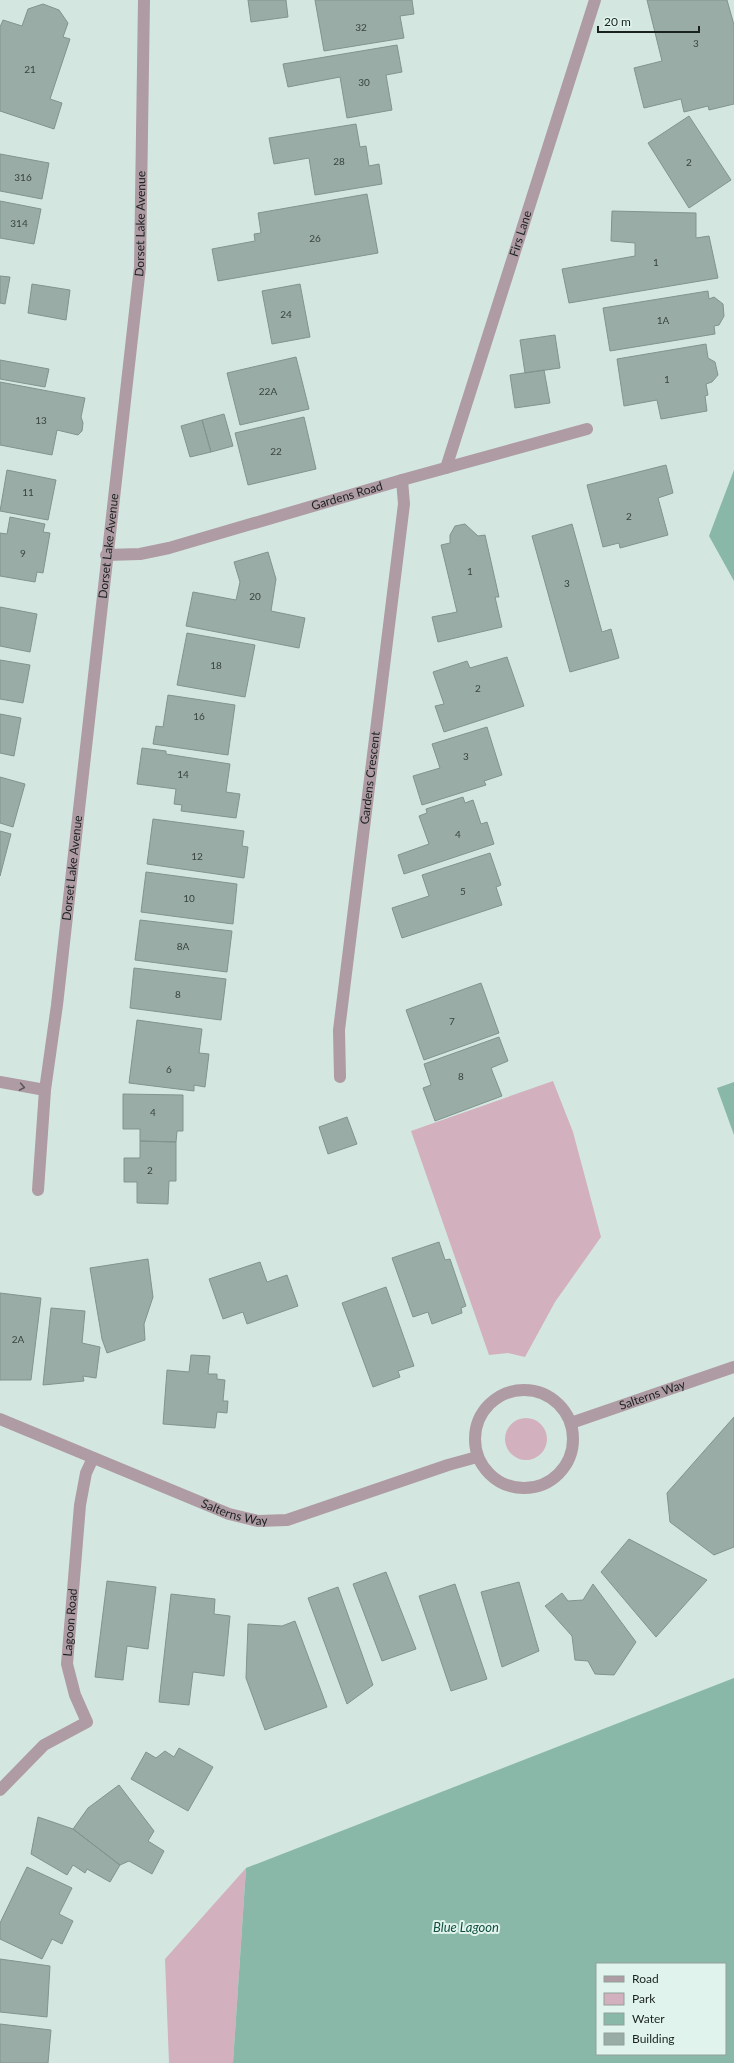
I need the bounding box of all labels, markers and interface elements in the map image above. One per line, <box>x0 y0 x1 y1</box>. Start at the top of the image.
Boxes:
scale bar <box>598 8 699 34</box>
text: 20 m <box>604 14 631 29</box>
house number: 32 <box>355 21 367 33</box>
house number: 3 <box>693 37 699 49</box>
house number: 21 <box>24 63 36 75</box>
house number: 30 <box>358 76 370 88</box>
house number: 28 <box>333 155 345 167</box>
house number: 2 <box>686 156 692 168</box>
house number: 316 <box>14 171 32 183</box>
street label: Dorset Lake Avenue <box>131 171 148 277</box>
street label: Firs Lane <box>506 209 534 258</box>
house number: 314 <box>10 217 28 229</box>
house number: 26 <box>309 232 321 244</box>
house number: 1 <box>653 256 659 268</box>
house number: 24 <box>280 308 292 320</box>
house number: 1A <box>657 314 670 326</box>
house number: 1 <box>664 373 670 385</box>
house number: 22A <box>259 385 277 397</box>
house number: 13 <box>35 414 47 426</box>
house number: 22 <box>270 445 282 457</box>
street label: Gardens Road <box>309 478 384 513</box>
house number: 11 <box>22 486 34 498</box>
street label: Dorset Lake Avenue <box>95 493 121 599</box>
house number: 2 <box>626 510 632 522</box>
house number: 9 <box>20 547 26 559</box>
house number: 1 <box>467 565 473 577</box>
house number: 3 <box>564 577 570 589</box>
house number: 20 <box>249 590 261 602</box>
house number: 18 <box>210 659 222 671</box>
house number: 2 <box>475 682 481 694</box>
house number: 16 <box>193 710 205 722</box>
street label: Gardens Crescent <box>356 730 383 825</box>
house number: 3 <box>463 750 469 762</box>
house number: 14 <box>177 768 189 780</box>
street label: Dorset Lake Avenue <box>59 814 85 921</box>
house number: 4 <box>455 828 461 840</box>
house number: 12 <box>191 850 203 862</box>
house number: 5 <box>460 885 466 897</box>
house number: 10 <box>183 892 195 904</box>
house number: 8A <box>177 940 190 952</box>
house number: 8 <box>175 988 181 1000</box>
house number: 7 <box>449 1015 455 1027</box>
house number: 6 <box>166 1063 172 1075</box>
house number: 8 <box>458 1070 464 1082</box>
one-way arrow <box>19 1082 26 1091</box>
house number: 4 <box>150 1106 156 1118</box>
house number: 2 <box>147 1164 153 1176</box>
house number: 2A <box>12 1333 25 1345</box>
street label: Salterns Way <box>617 1376 688 1413</box>
street label: Salterns Way <box>199 1495 269 1528</box>
street label: Lagoon Road <box>60 1588 80 1657</box>
water label: Blue Lagoon <box>433 1919 499 1935</box>
legend <box>596 1963 726 2055</box>
text: Road <box>632 1971 659 1986</box>
text: Park <box>632 1991 656 2006</box>
text: Water <box>632 2011 665 2026</box>
text: Building <box>632 2031 675 2046</box>

